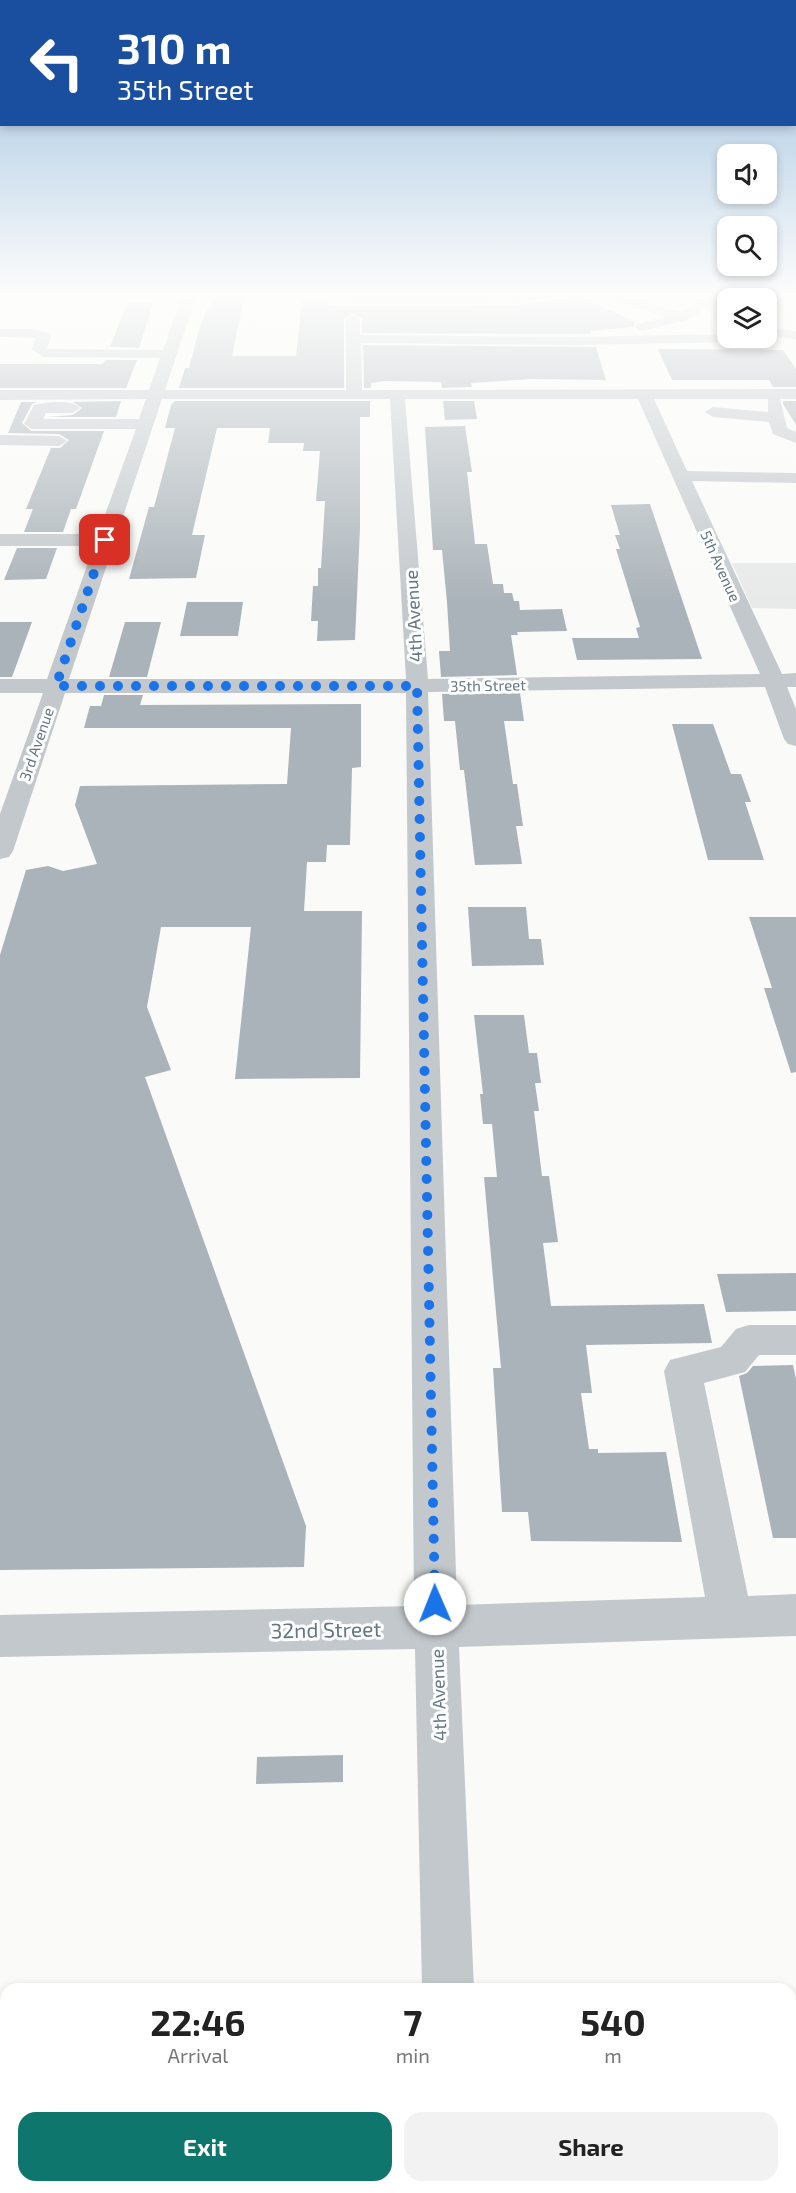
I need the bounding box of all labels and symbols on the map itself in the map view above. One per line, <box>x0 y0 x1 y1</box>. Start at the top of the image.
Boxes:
pin <box>79 514 130 565</box>
street label: 5th Avenue <box>697 528 745 604</box>
street label: 4th Avenue <box>400 569 426 663</box>
street label: 35th Street <box>450 675 526 695</box>
street label: 3rd Avenue <box>15 705 57 783</box>
position arrow <box>403 1572 467 1636</box>
street label: 32nd Street <box>270 1616 382 1642</box>
street label: 4th Avenue <box>425 1648 451 1742</box>

